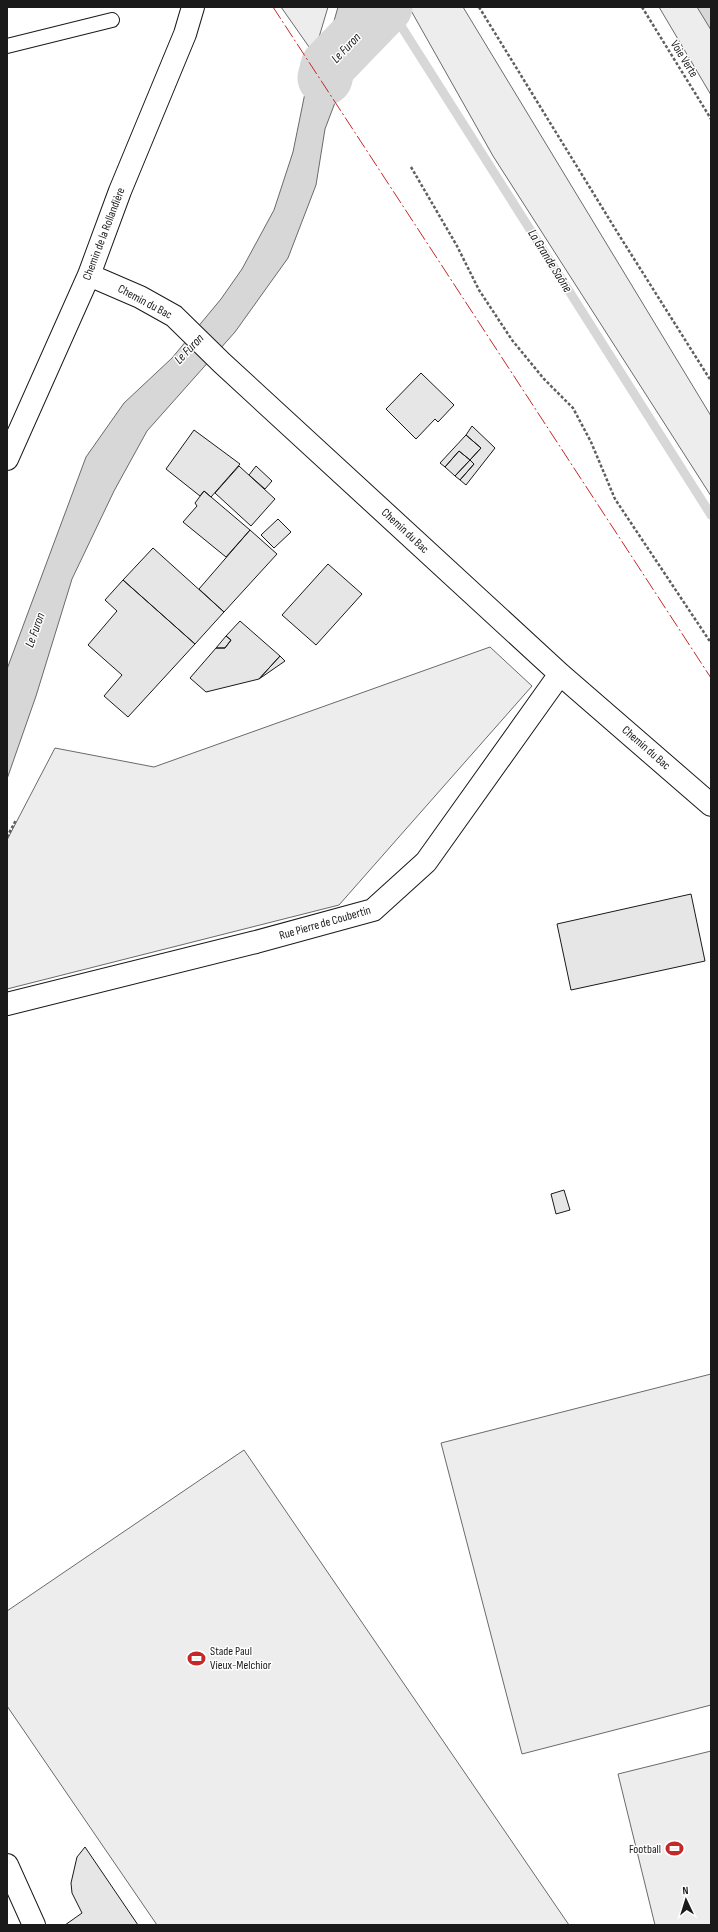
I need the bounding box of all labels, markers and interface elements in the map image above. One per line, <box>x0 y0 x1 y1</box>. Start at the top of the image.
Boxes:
water label: Le Furon <box>328 29 365 66</box>
street label: Voie Verte <box>667 38 701 80</box>
street label: Chemin de la Rollandière <box>79 185 129 282</box>
water label: La Grande Saône <box>524 226 576 296</box>
street label: Chemin du Bac <box>115 281 175 323</box>
water label: Le Furon <box>171 330 208 367</box>
street label: Chemin du Bac <box>378 505 432 557</box>
water label: Le Furon <box>21 610 49 650</box>
street label: Chemin du Bac <box>619 723 674 773</box>
street label: Rue Pierre de Coubertin <box>277 903 373 943</box>
place label: Stade Paul Vieux-Melchior <box>210 1644 272 1673</box>
sports icon: Stade Paul Vieux-Melchior <box>187 1648 207 1668</box>
sports icon: Football <box>664 1839 684 1859</box>
place label: Football <box>629 1842 661 1857</box>
north arrow <box>666 1880 706 1920</box>
text: N <box>682 1884 689 1897</box>

